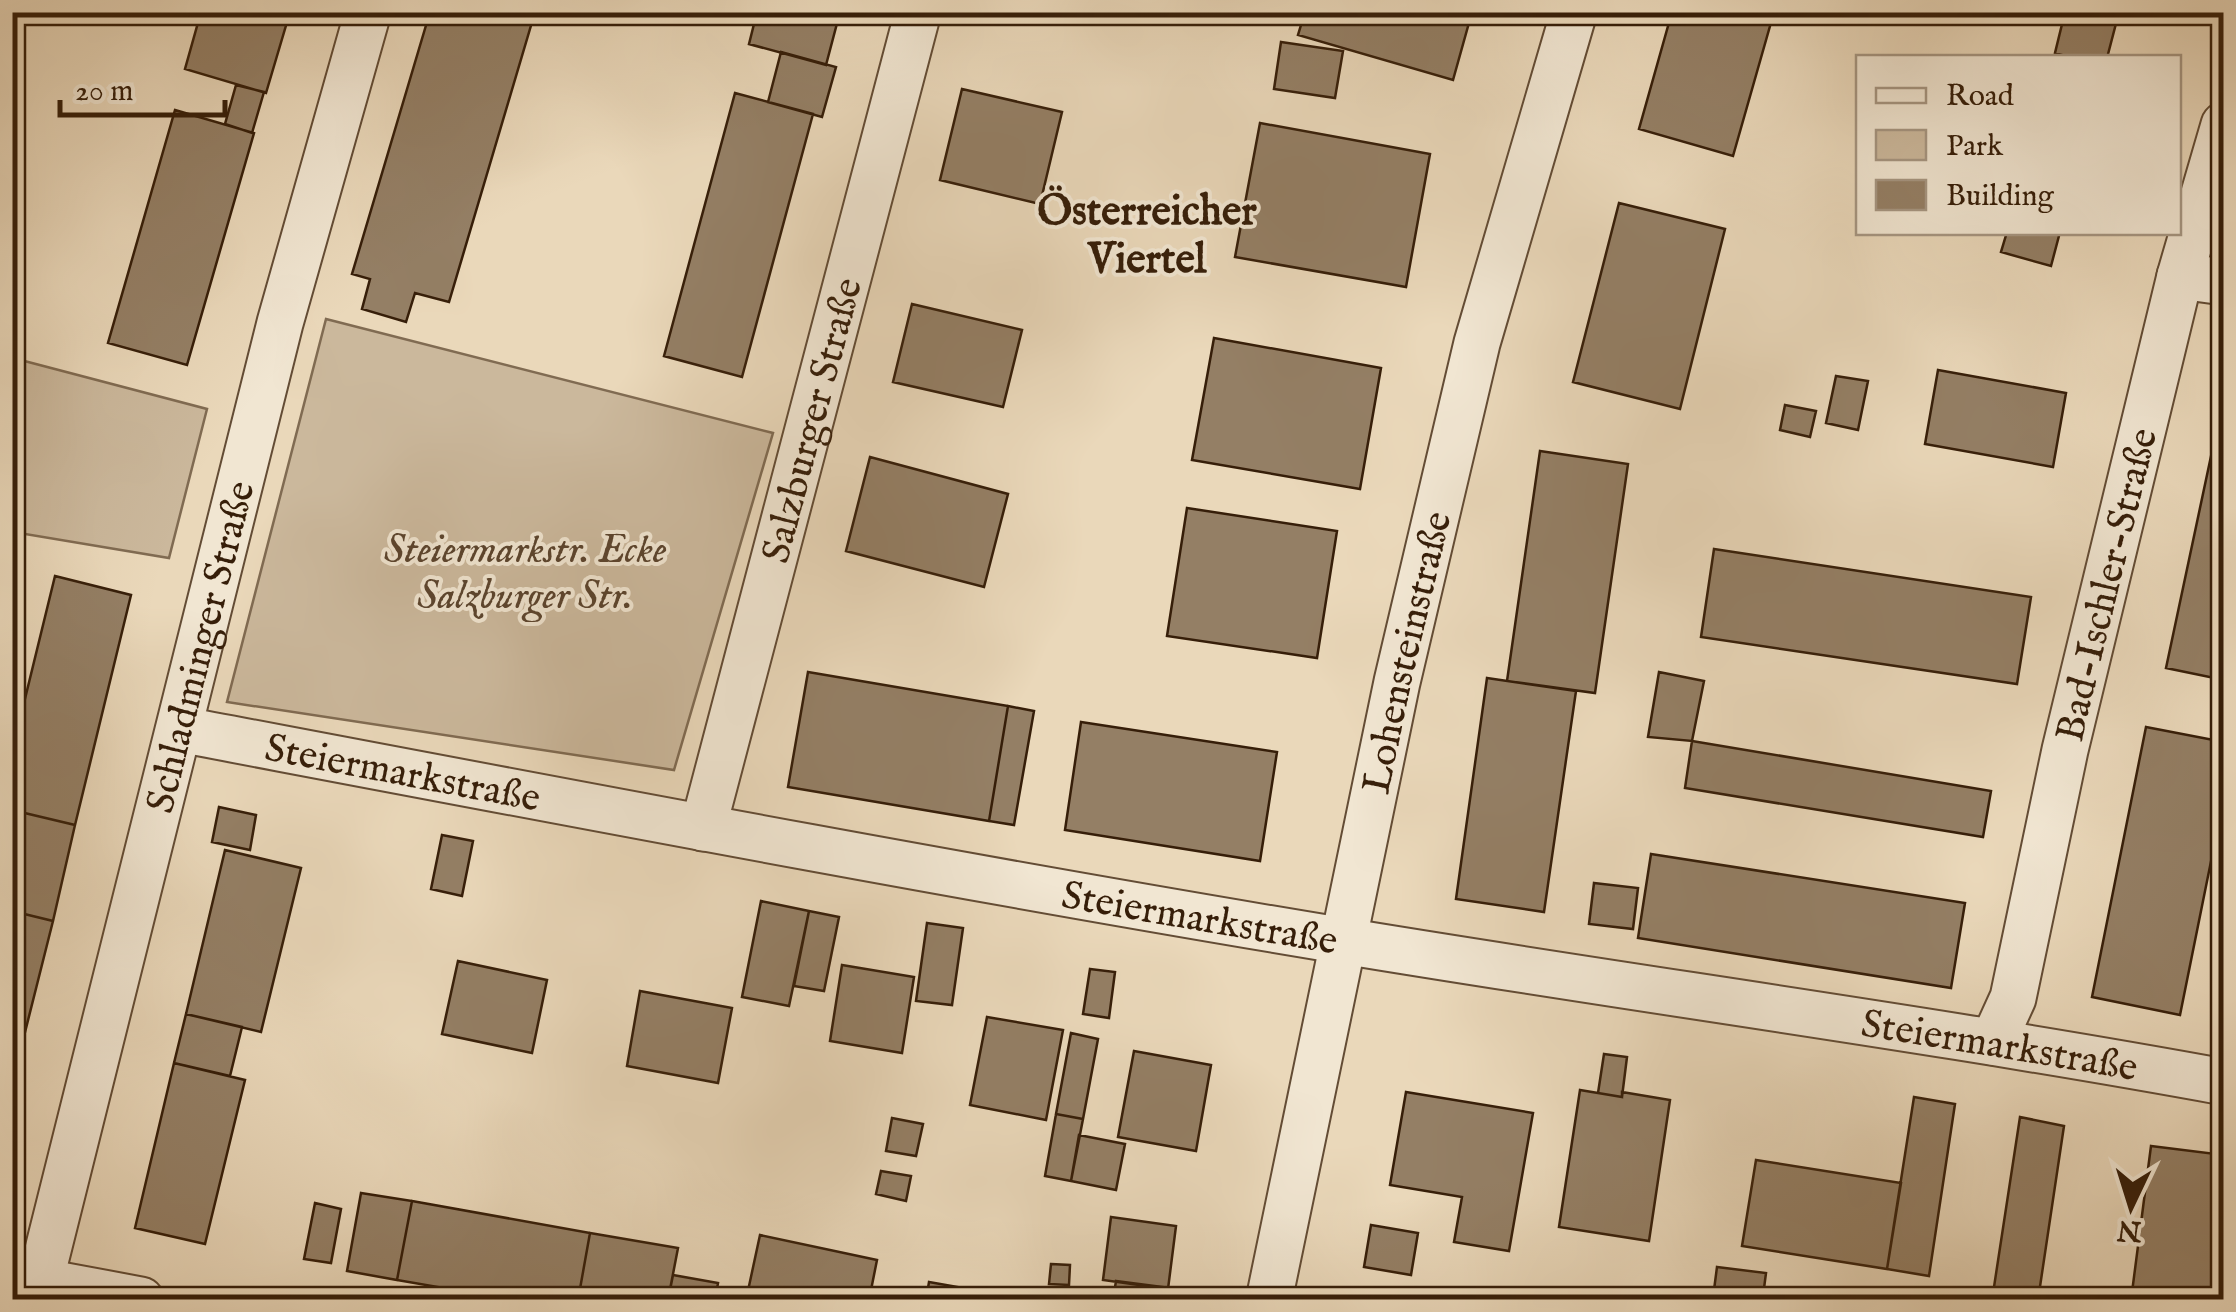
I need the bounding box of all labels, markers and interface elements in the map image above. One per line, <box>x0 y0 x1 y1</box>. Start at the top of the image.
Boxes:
scale bar <box>60 55 225 117</box>
legend <box>1856 55 2181 235</box>
text: 20 m <box>75 73 134 111</box>
text: Road <box>1946 78 2015 116</box>
text: Park <box>1946 128 2004 166</box>
text: Building <box>1946 178 2055 216</box>
district label: Österreicher Viertel <box>1037 185 1257 287</box>
street label: Salzburger Straße <box>752 273 876 569</box>
street label: Bad-Ischler-Straße <box>2046 423 2171 747</box>
street label: Schladminger Straße <box>136 476 268 819</box>
street label: Lohensteinstraße <box>1353 507 1465 799</box>
park label: Steiermarkstr. Ecke Salzburger Str. <box>384 526 667 623</box>
street label: Steiermarkstraße <box>261 724 544 826</box>
street label: Steiermarkstraße <box>1057 871 1341 969</box>
street label: Steiermarkstraße <box>1858 1000 2141 1095</box>
north arrow <box>2081 1157 2181 1257</box>
text: N <box>2116 1211 2144 1248</box>

